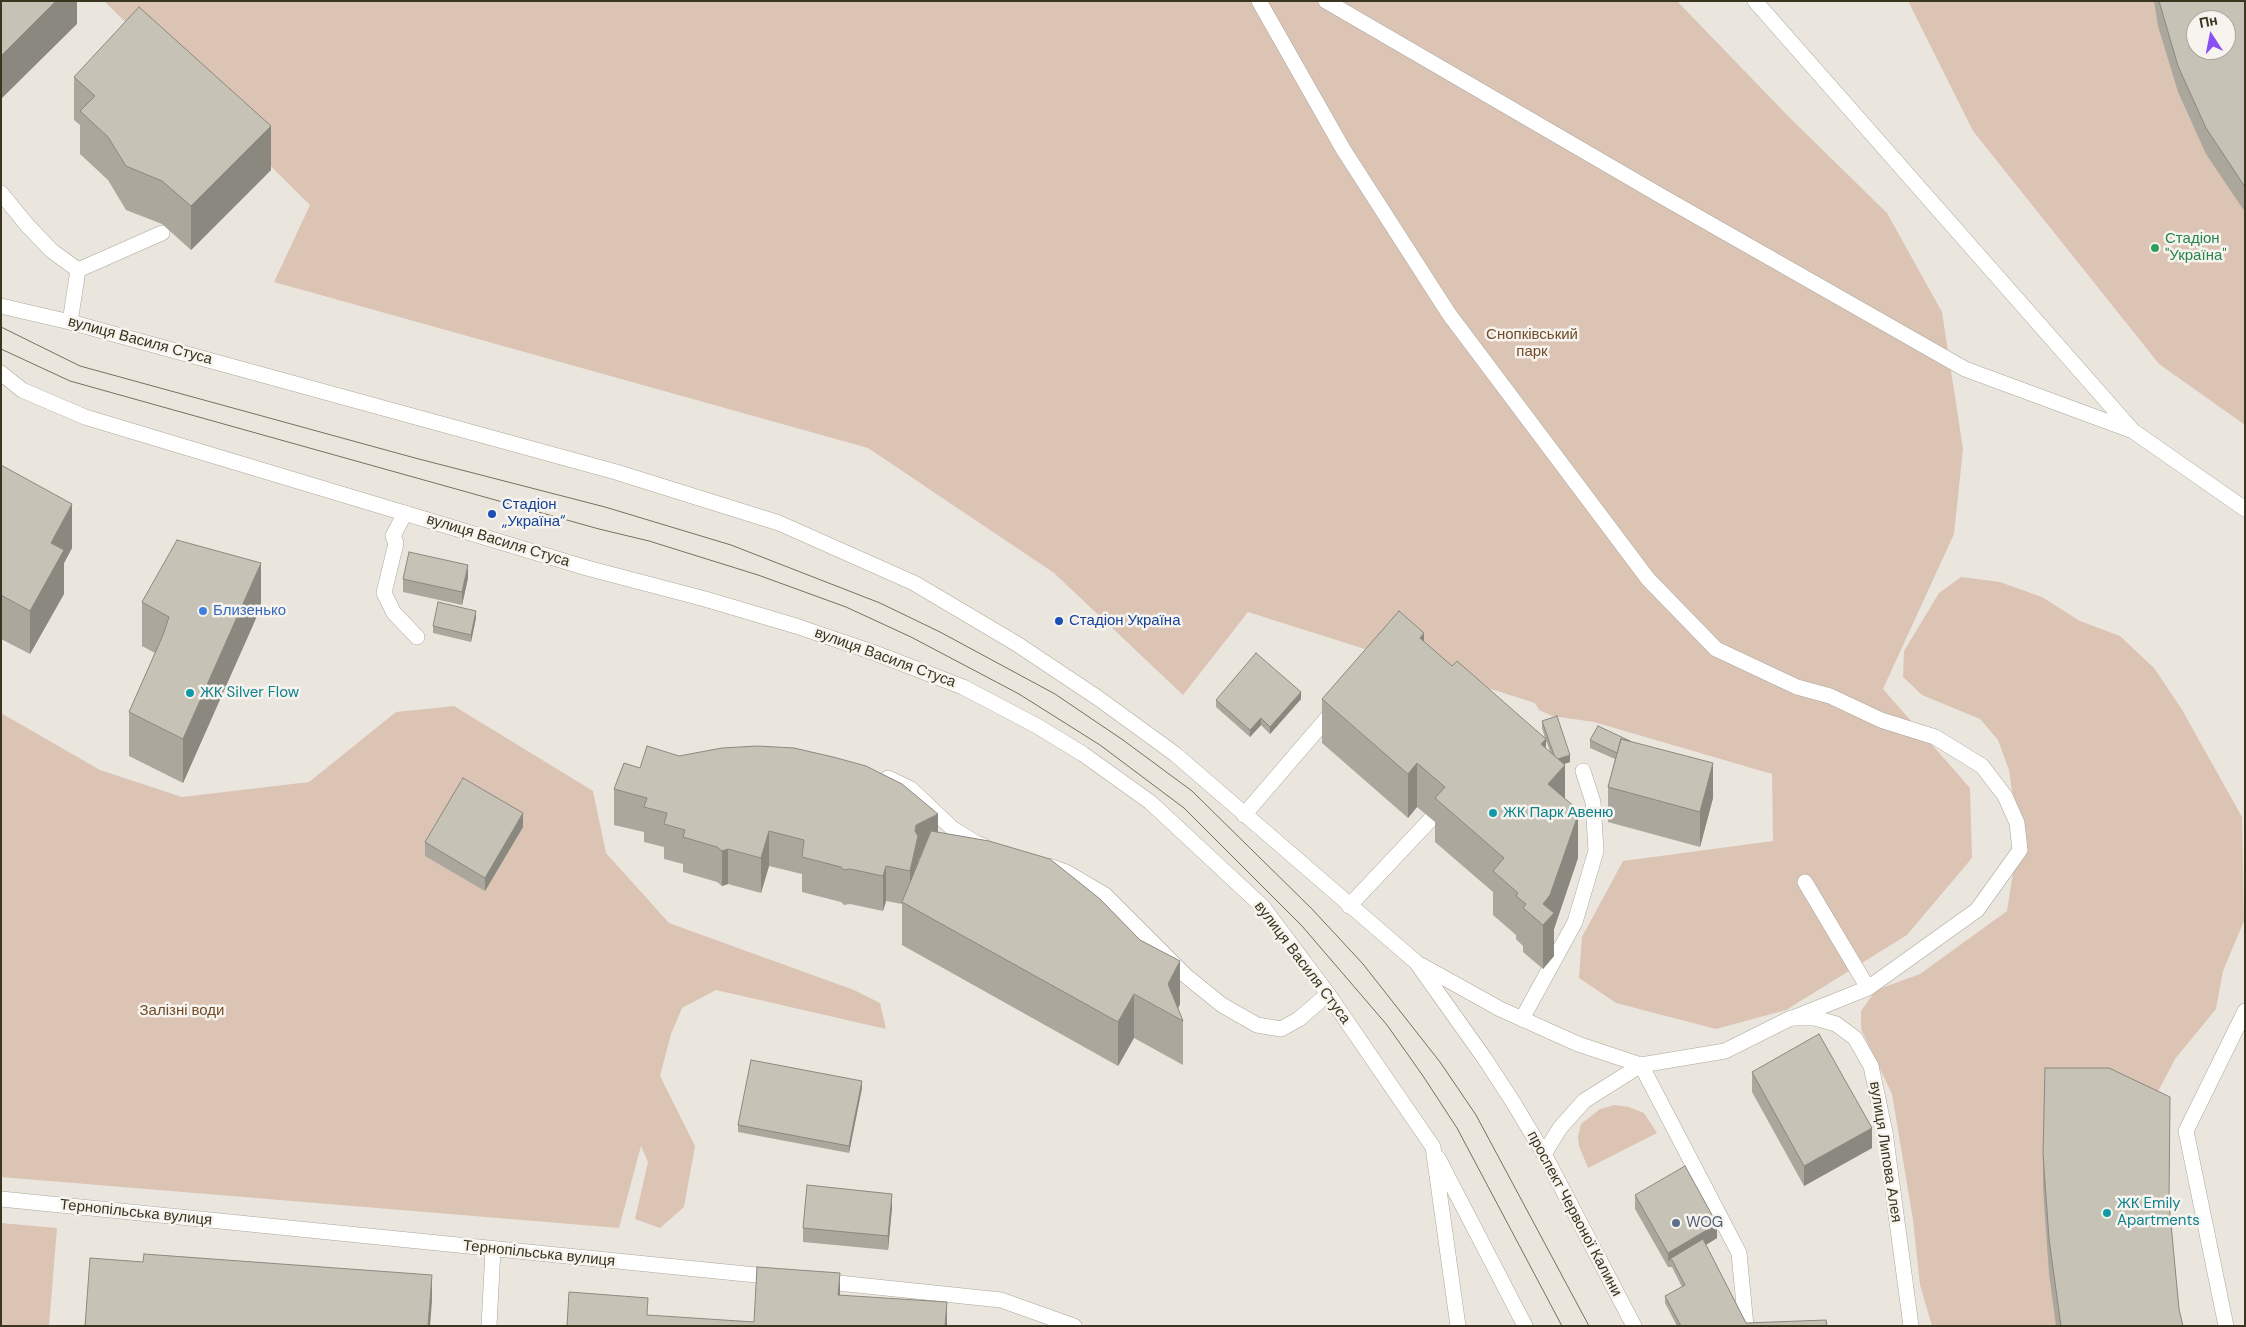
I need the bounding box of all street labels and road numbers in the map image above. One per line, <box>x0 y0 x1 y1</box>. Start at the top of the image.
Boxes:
street label: вулиця Василя Стуса <box>66 313 214 369</box>
street label: вулиця Василя Стуса <box>424 511 572 571</box>
street label: вулиця Василя Стуса <box>812 624 958 692</box>
street label: вулиця Василя Стуса <box>1250 898 1354 1028</box>
street label: вулиця Липова Алея <box>1865 1080 1905 1224</box>
street label: проспект Червоної Калини <box>1523 1128 1625 1300</box>
street label: Тернопільська вулиця <box>59 1196 213 1230</box>
street label: Тернопільська вулиця <box>462 1237 616 1271</box>

